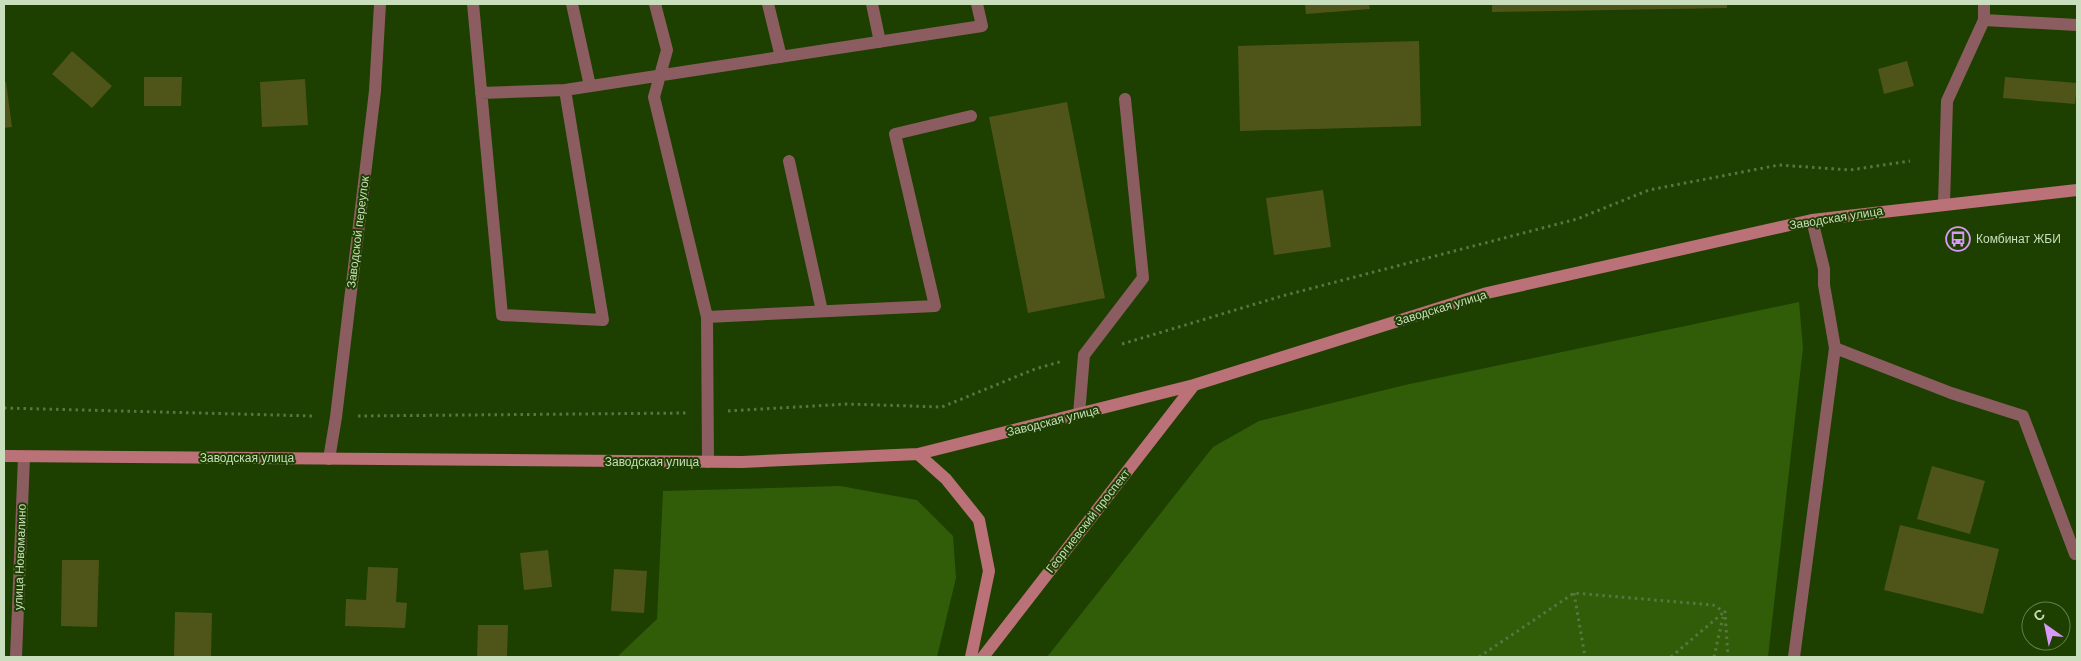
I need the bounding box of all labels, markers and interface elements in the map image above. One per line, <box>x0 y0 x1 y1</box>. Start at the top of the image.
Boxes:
street label: Заводской переулок <box>344 174 372 289</box>
street label: Заводская улица <box>1788 204 1884 232</box>
bus stop icon: Комбинат ЖБИ <box>1945 226 1971 252</box>
place label: Комбинат ЖБИ <box>1976 232 2061 246</box>
street label: Заводская улица <box>1394 287 1489 329</box>
street label: Заводская улица <box>1005 403 1101 439</box>
street label: Заводская улица <box>200 451 295 465</box>
street label: Заводская улица <box>605 455 700 469</box>
street label: Георгиевский проспект <box>1043 466 1133 576</box>
street label: улица Новомалино <box>11 503 29 610</box>
north arrow <box>2021 601 2071 651</box>
text: С <box>2030 606 2048 625</box>

